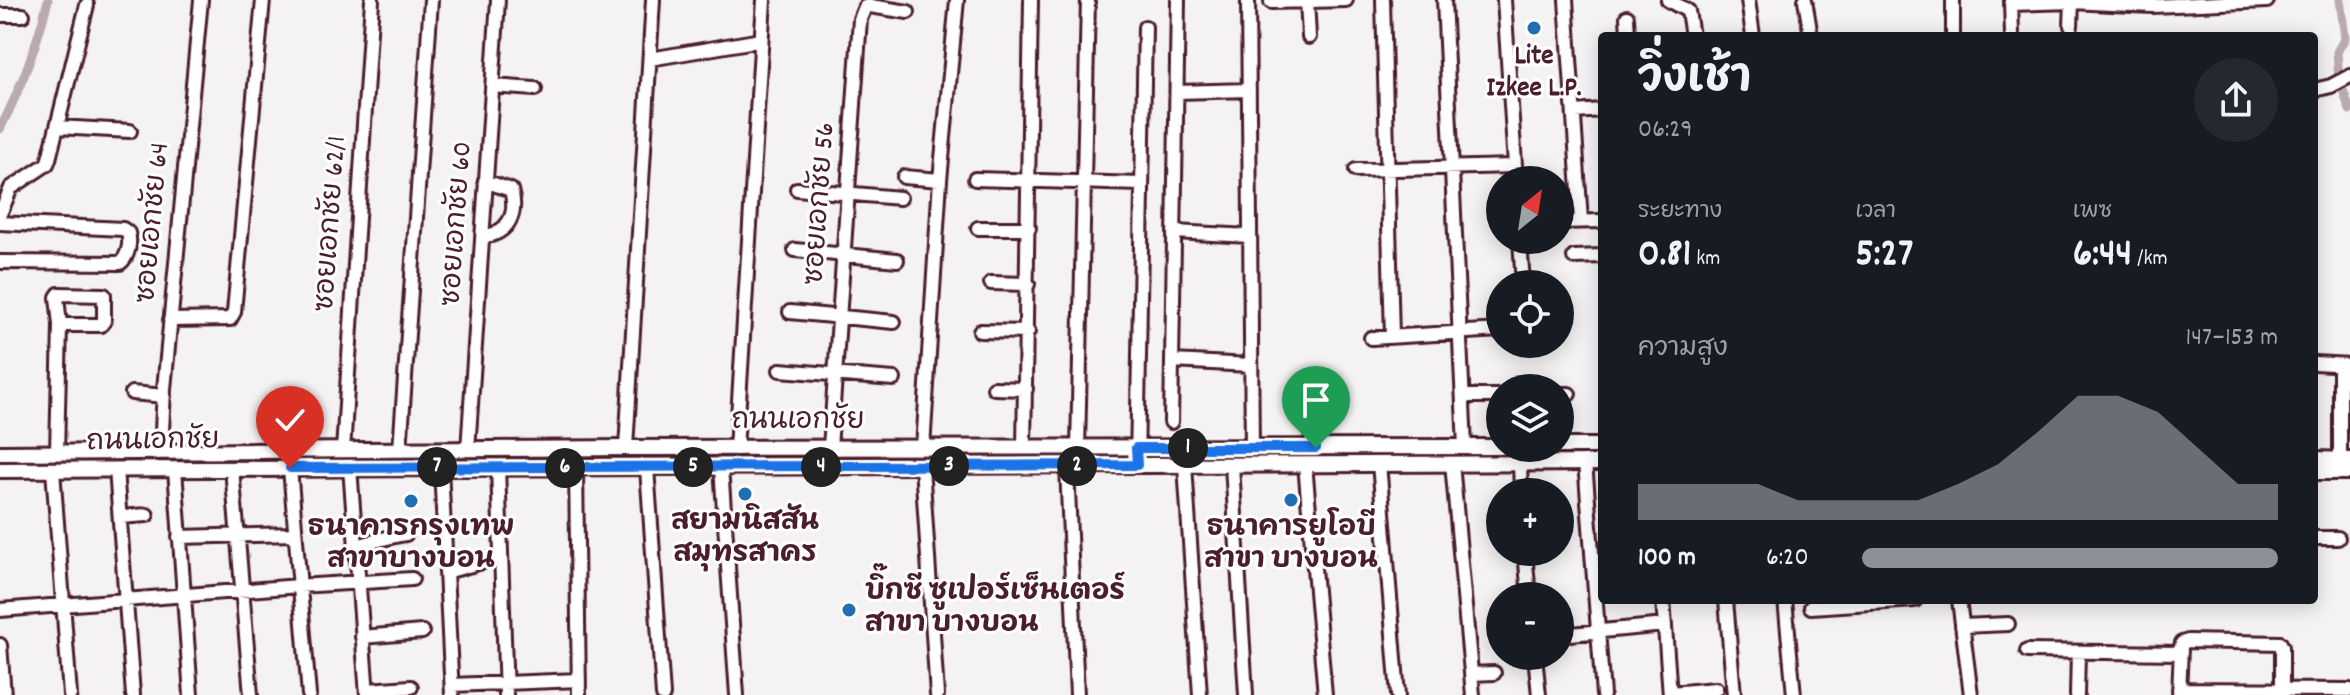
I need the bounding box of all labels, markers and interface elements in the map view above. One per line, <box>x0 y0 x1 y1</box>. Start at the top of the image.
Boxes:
marker: Lite Izkee L.P. <box>1525 19 1543 37</box>
place label: Lite Izkee L.P. <box>1486 38 1582 110</box>
text: วิ่งเช้า <box>1638 50 1751 113</box>
button: share <box>2194 58 2278 142</box>
text: 06:29 <box>1638 112 1693 149</box>
street label: ซอยเอกชัย 56 <box>795 121 848 287</box>
street label: ซอยเอกชัย 62/1 <box>306 135 359 313</box>
street label: ซอยเอกชัย 60 <box>432 140 485 308</box>
street label: ซอยเอกชัย 64 <box>127 141 182 305</box>
north arrow <box>1486 166 1574 254</box>
map controls <box>1486 166 1574 670</box>
text: ระยะทาง <box>1638 197 1722 228</box>
text: เวลา <box>1855 197 1896 228</box>
text: เพซ <box>2073 197 2112 228</box>
text: 0.81 <box>1638 228 1691 285</box>
text: 5:27 <box>1855 228 1913 285</box>
text: 6:44 <box>2073 228 2132 285</box>
text: km <box>1691 244 1720 275</box>
text: /km <box>2132 244 2168 275</box>
button: locate <box>1486 270 1574 358</box>
text: 147–153 m <box>2186 320 2278 357</box>
text: ความสูง <box>1638 331 1728 368</box>
pin <box>1282 366 1350 448</box>
button: layers <box>1486 374 1574 462</box>
icon: arrive <box>1294 378 1338 422</box>
pin <box>256 386 324 468</box>
icon: check <box>268 398 312 442</box>
street label: ถนนเอกชัย <box>731 402 865 443</box>
street label: ถนนเอกชัย <box>86 421 220 464</box>
pin: 1 <box>1168 428 1208 468</box>
text: 1 <box>1186 432 1190 463</box>
pin: 3 <box>929 446 969 486</box>
pin: 2 <box>1057 446 1097 486</box>
pin: 7 <box>417 447 457 487</box>
pin: 5 <box>673 447 713 487</box>
pin: 4 <box>801 447 841 487</box>
pin: 6 <box>545 448 585 488</box>
text: 3 <box>944 450 954 481</box>
text: 2 <box>1072 450 1082 481</box>
text: 7 <box>433 451 441 482</box>
text: 5 <box>688 451 698 482</box>
text: 4 <box>816 451 826 482</box>
text: 6 <box>560 452 570 483</box>
button: + <box>1486 478 1574 566</box>
marker: สยามนิสสัน สมุทรสาคร <box>736 485 754 503</box>
marker: ธนาคารยูโอบี สาขา บางบอน <box>1282 491 1300 509</box>
marker: ธนาคารกรุงเทพ สาขาบางบอน <box>402 492 420 510</box>
place label: สยามนิสสัน สมุทรสาคร <box>671 503 819 576</box>
place label: ธนาคารยูโอบี สาขา บางบอน <box>1204 507 1378 582</box>
place label: ธนาคารกรุงเทพ สาขาบางบอน <box>308 510 514 582</box>
text: 100 m <box>1638 540 1696 577</box>
text: 6:20 <box>1766 540 1809 577</box>
place label: บิ๊กซี ซูเปอร์เซ็นเตอร์ สาขา บางบอน <box>865 563 1126 646</box>
button: − <box>1486 582 1574 670</box>
marker: บิ๊กซี ซูเปอร์เซ็นเตอร์ สาขา บางบอน <box>840 601 858 619</box>

